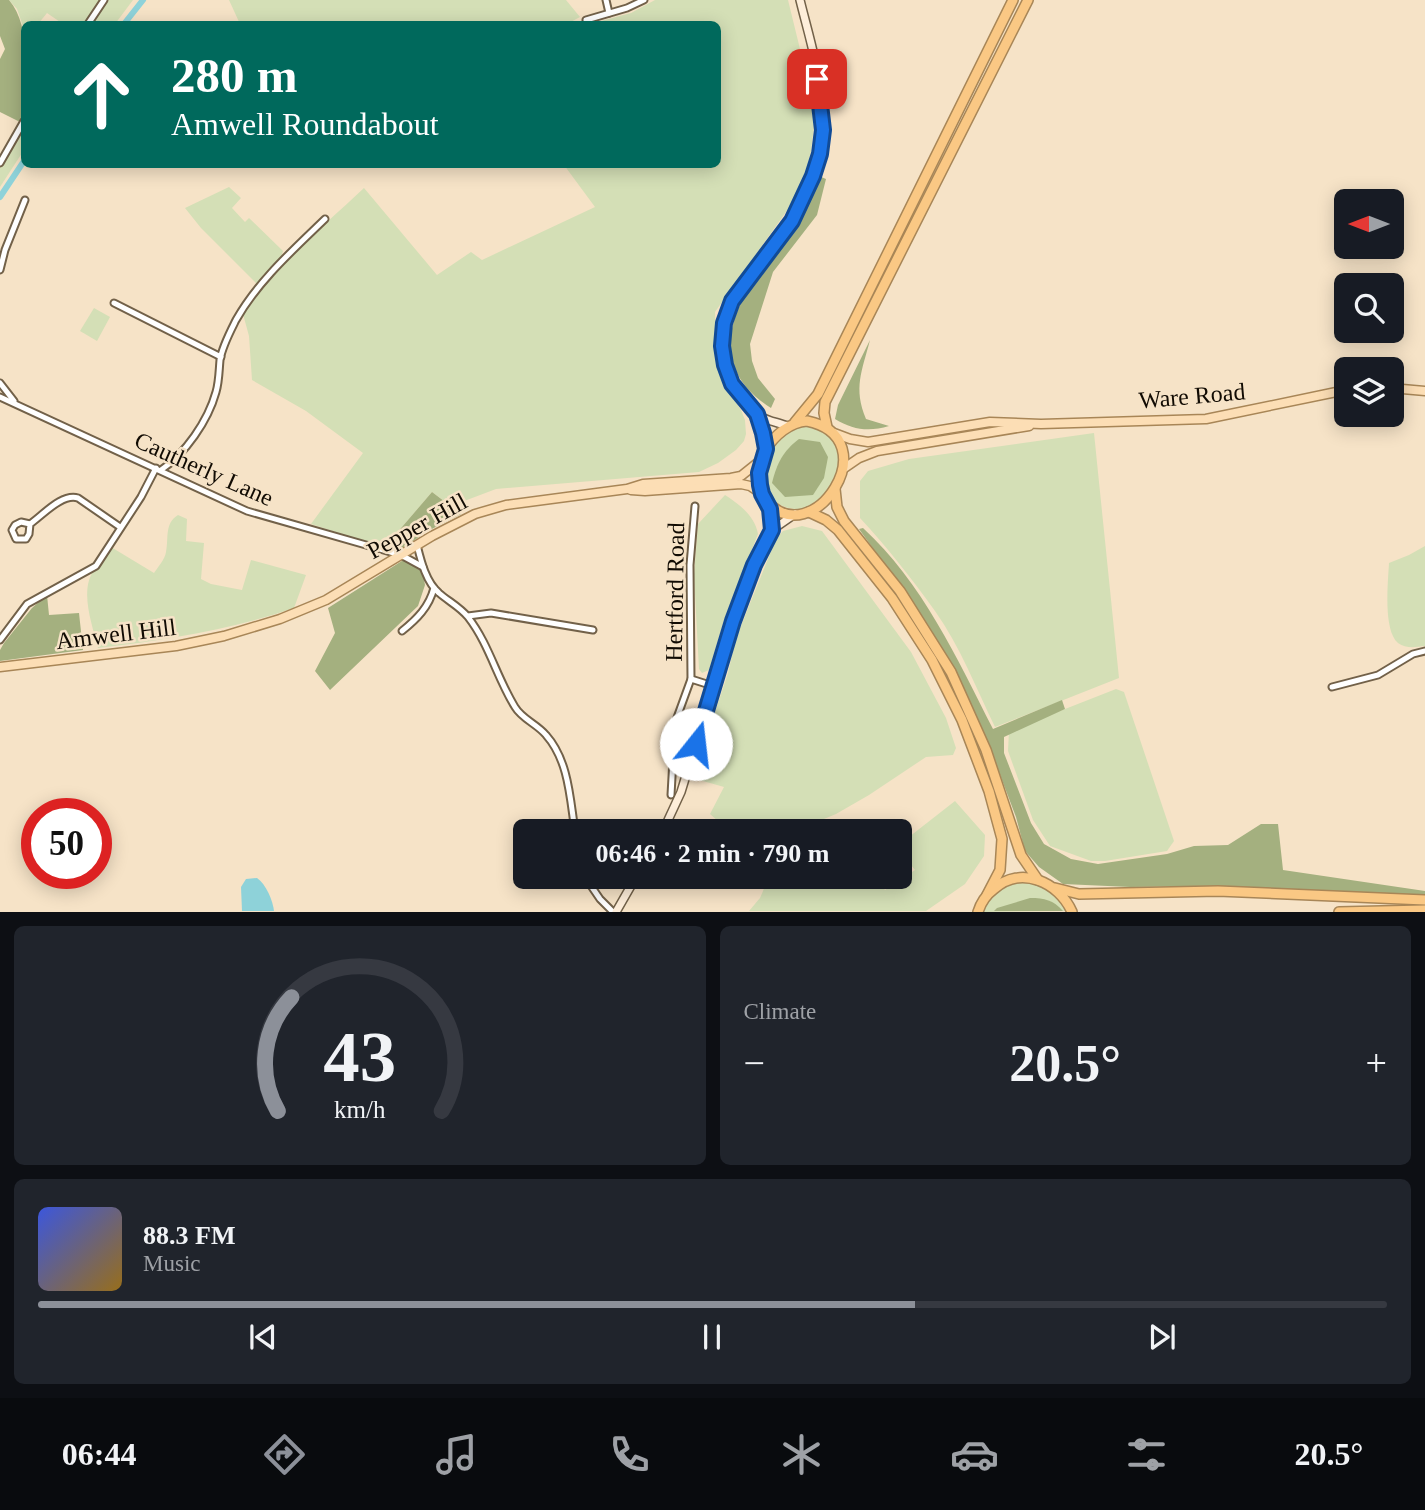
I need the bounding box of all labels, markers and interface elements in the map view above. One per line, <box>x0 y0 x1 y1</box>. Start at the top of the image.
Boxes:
text: 280 m <box>171 48 298 103</box>
icon: ahead <box>56 49 147 140</box>
pin <box>787 49 847 109</box>
icon: arrive <box>798 60 836 98</box>
text: Amwell Roundabout <box>171 106 439 142</box>
north arrow <box>1334 189 1404 259</box>
map controls <box>1334 189 1404 427</box>
button: search <box>1334 273 1404 343</box>
button: layers <box>1334 357 1404 427</box>
street label: Ware Road <box>1138 378 1246 414</box>
street label: Cautherly Lane <box>131 427 277 511</box>
street label: Pepper Hill <box>363 488 472 564</box>
street label: Hertford Road <box>661 522 689 662</box>
street label: Amwell Hill <box>55 614 178 654</box>
position arrow <box>659 707 733 781</box>
speed limit sign: 50 <box>21 798 112 889</box>
text: 06:46 · 2 min · 790 m <box>596 839 830 868</box>
text: Climate <box>744 999 816 1024</box>
text: 43 <box>323 1017 396 1098</box>
text: 20.5° <box>1009 1035 1121 1092</box>
text: − <box>744 1042 765 1084</box>
text: + <box>1366 1042 1387 1084</box>
text: km/h <box>334 1096 386 1123</box>
text: 88.3 FM <box>143 1221 235 1250</box>
text: Music <box>143 1251 201 1276</box>
icon: previous <box>244 1318 282 1356</box>
icon: pause <box>693 1318 731 1356</box>
icon: next <box>1143 1318 1181 1356</box>
icon: directions <box>260 1430 309 1479</box>
icon: music <box>432 1430 481 1479</box>
icon: phone <box>605 1430 654 1479</box>
icon: climate <box>777 1430 826 1479</box>
icon: car <box>950 1430 999 1479</box>
icon: filters <box>1122 1430 1171 1479</box>
text: 06:44 <box>62 1436 136 1472</box>
text: 20.5° <box>1294 1436 1363 1472</box>

